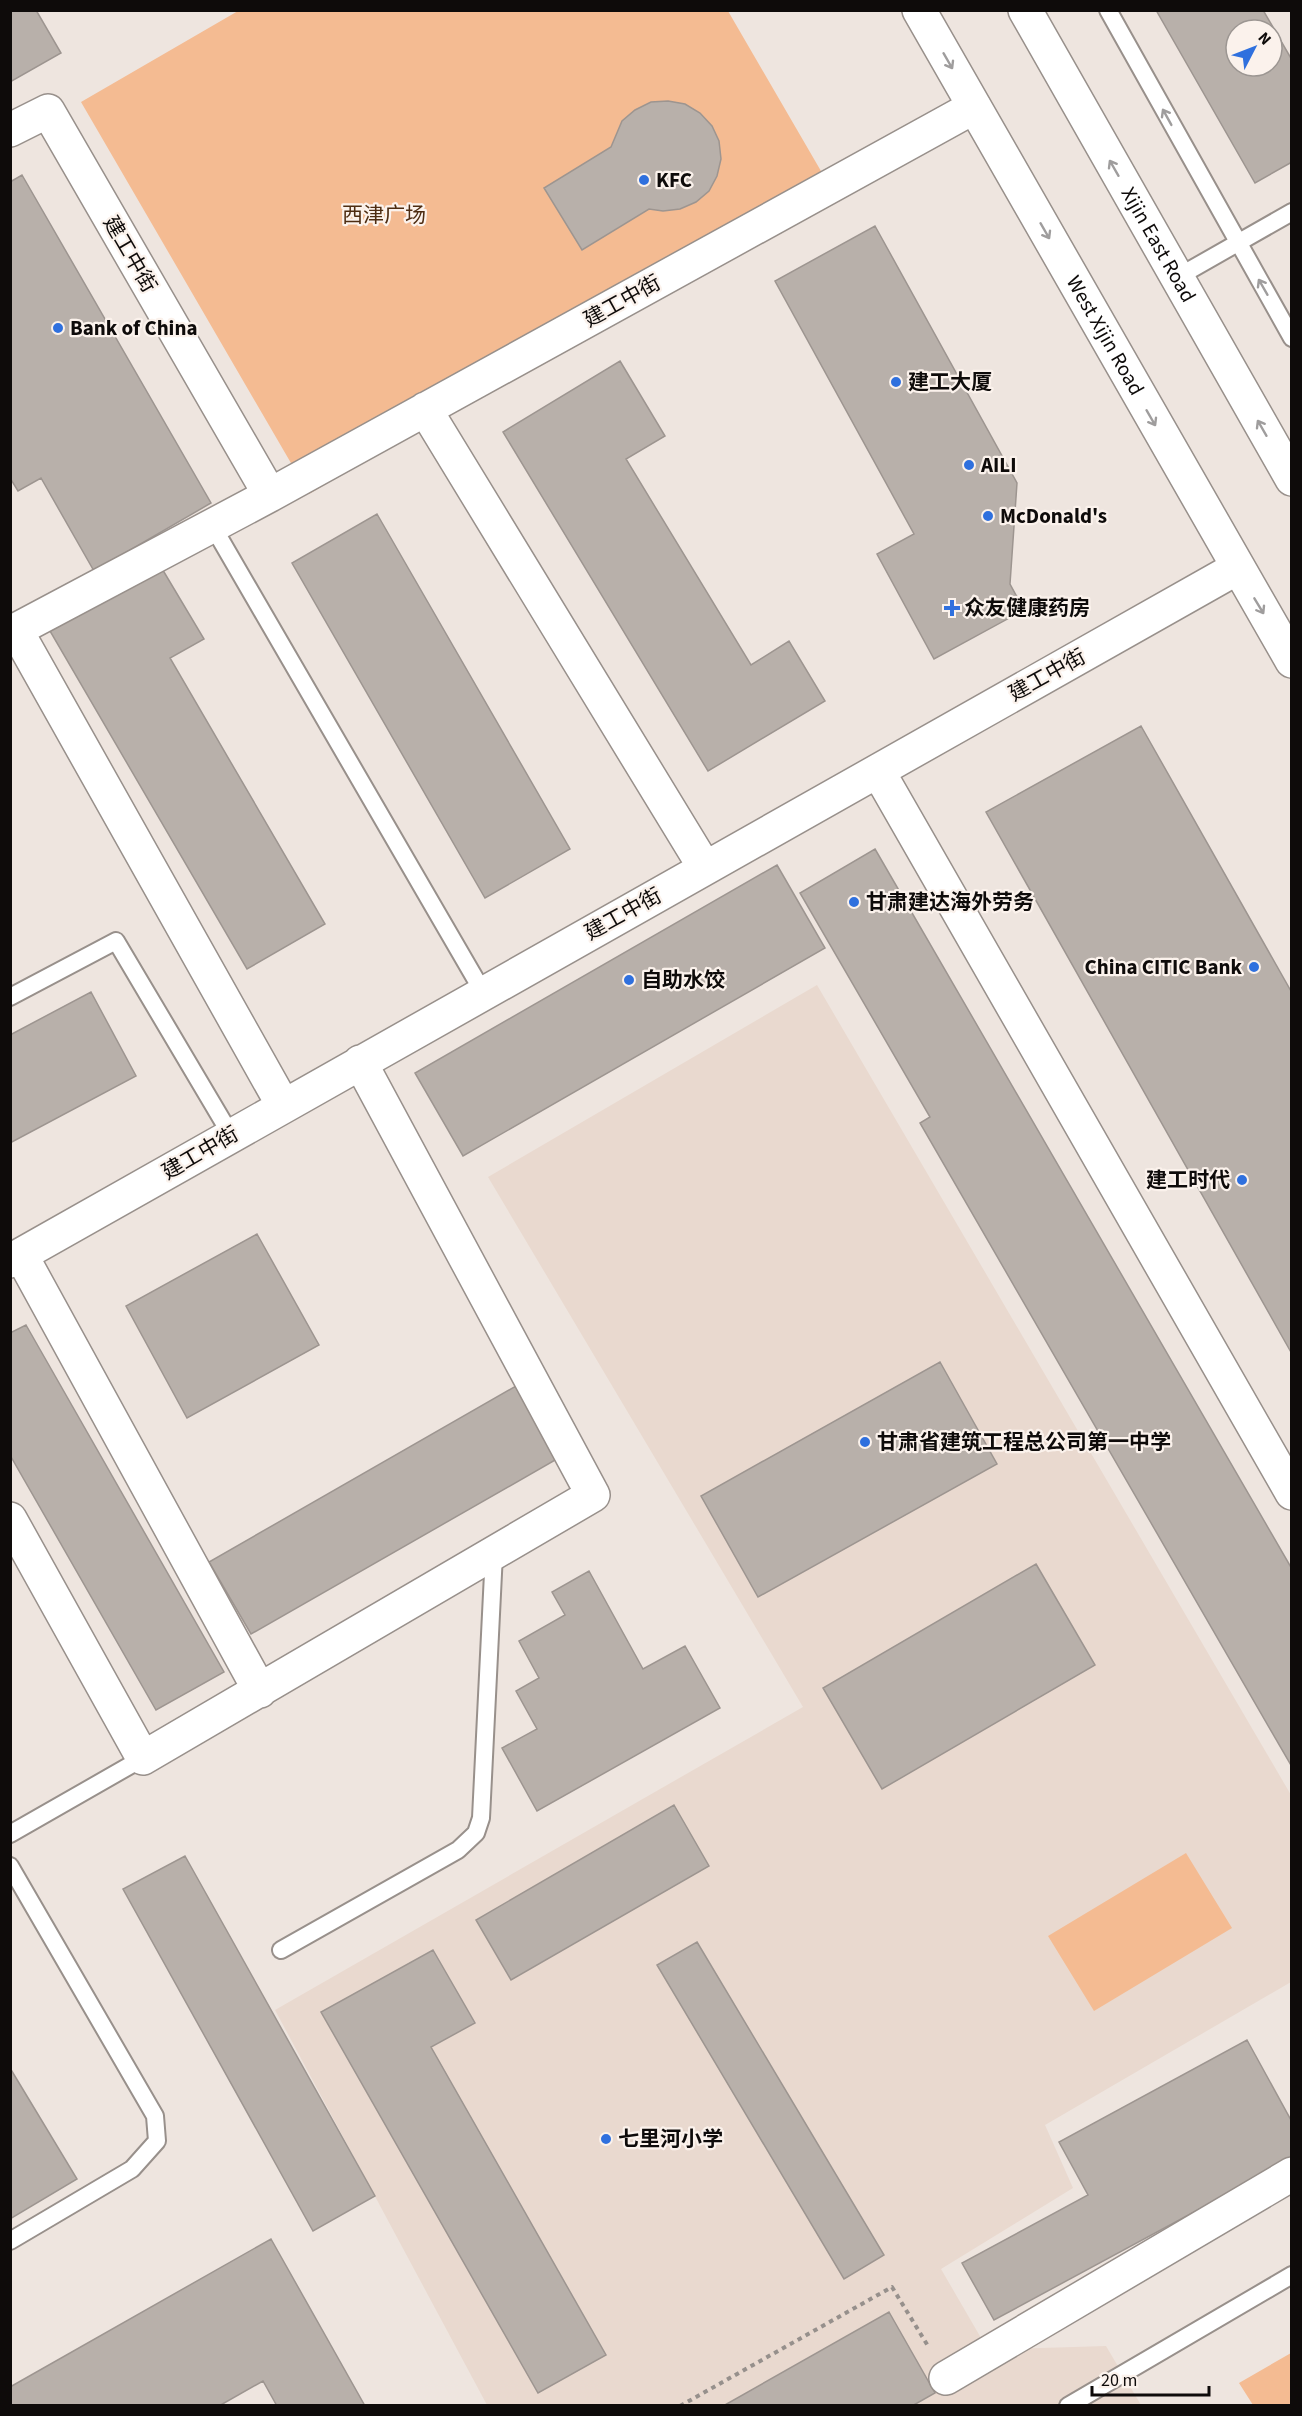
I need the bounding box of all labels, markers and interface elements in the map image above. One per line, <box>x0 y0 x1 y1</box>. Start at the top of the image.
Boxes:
north arrow <box>1224 18 1284 78</box>
text: N <box>1253 27 1276 50</box>
one-way arrow <box>942 52 954 69</box>
one-way arrow <box>1161 109 1173 126</box>
one-way arrow <box>1108 160 1120 177</box>
place label: KFC <box>656 165 692 195</box>
marker: KFC <box>637 173 651 187</box>
street label: Xijin East Road <box>1114 181 1203 308</box>
park label: 西津广场 <box>342 200 426 230</box>
street label: 建工中街 <box>96 210 164 298</box>
one-way arrow <box>1039 222 1051 239</box>
street label: 建工中街 <box>578 268 666 334</box>
street label: West Xijin Road <box>1059 270 1152 401</box>
one-way arrow <box>1256 279 1268 296</box>
place label: Bank of China <box>70 313 198 343</box>
marker: Bank of China <box>51 321 65 335</box>
place label: 建工大厦 <box>908 367 992 397</box>
marker: 建工大厦 <box>889 375 903 389</box>
one-way arrow <box>1146 410 1158 427</box>
one-way arrow <box>1256 420 1268 437</box>
place label: AILI <box>980 450 1017 480</box>
marker: AILI <box>962 458 976 472</box>
place label: McDonald's <box>1000 501 1107 531</box>
marker: McDonald's <box>981 509 995 523</box>
place label: 众友健康药房 <box>964 593 1090 623</box>
one-way arrow <box>1253 597 1265 614</box>
marker: 众友健康药房 <box>945 601 959 615</box>
street label: 建工中街 <box>1003 642 1091 708</box>
street label: 建工中街 <box>579 881 667 947</box>
place label: 甘肃建达海外劳务 <box>866 887 1034 917</box>
marker: 甘肃建达海外劳务 <box>847 895 861 909</box>
place label: China CITIC Bank <box>1084 952 1242 982</box>
marker: China CITIC Bank <box>1247 960 1261 974</box>
place label: 自助水饺 <box>641 965 725 995</box>
marker: 自助水饺 <box>622 973 636 987</box>
street label: 建工中街 <box>156 1119 244 1187</box>
place label: 建工时代 <box>1146 1165 1230 1195</box>
marker: 建工时代 <box>1235 1173 1249 1187</box>
place label: 甘肃省建筑工程总公司第一中学 <box>877 1427 1171 1457</box>
marker: 甘肃省建筑工程总公司第一中学 <box>858 1435 872 1449</box>
place label: 七里河小学 <box>618 2124 723 2154</box>
marker: 七里河小学 <box>599 2132 613 2146</box>
scale bar <box>1092 2359 1209 2397</box>
text: 20 m <box>1101 2368 1137 2393</box>

